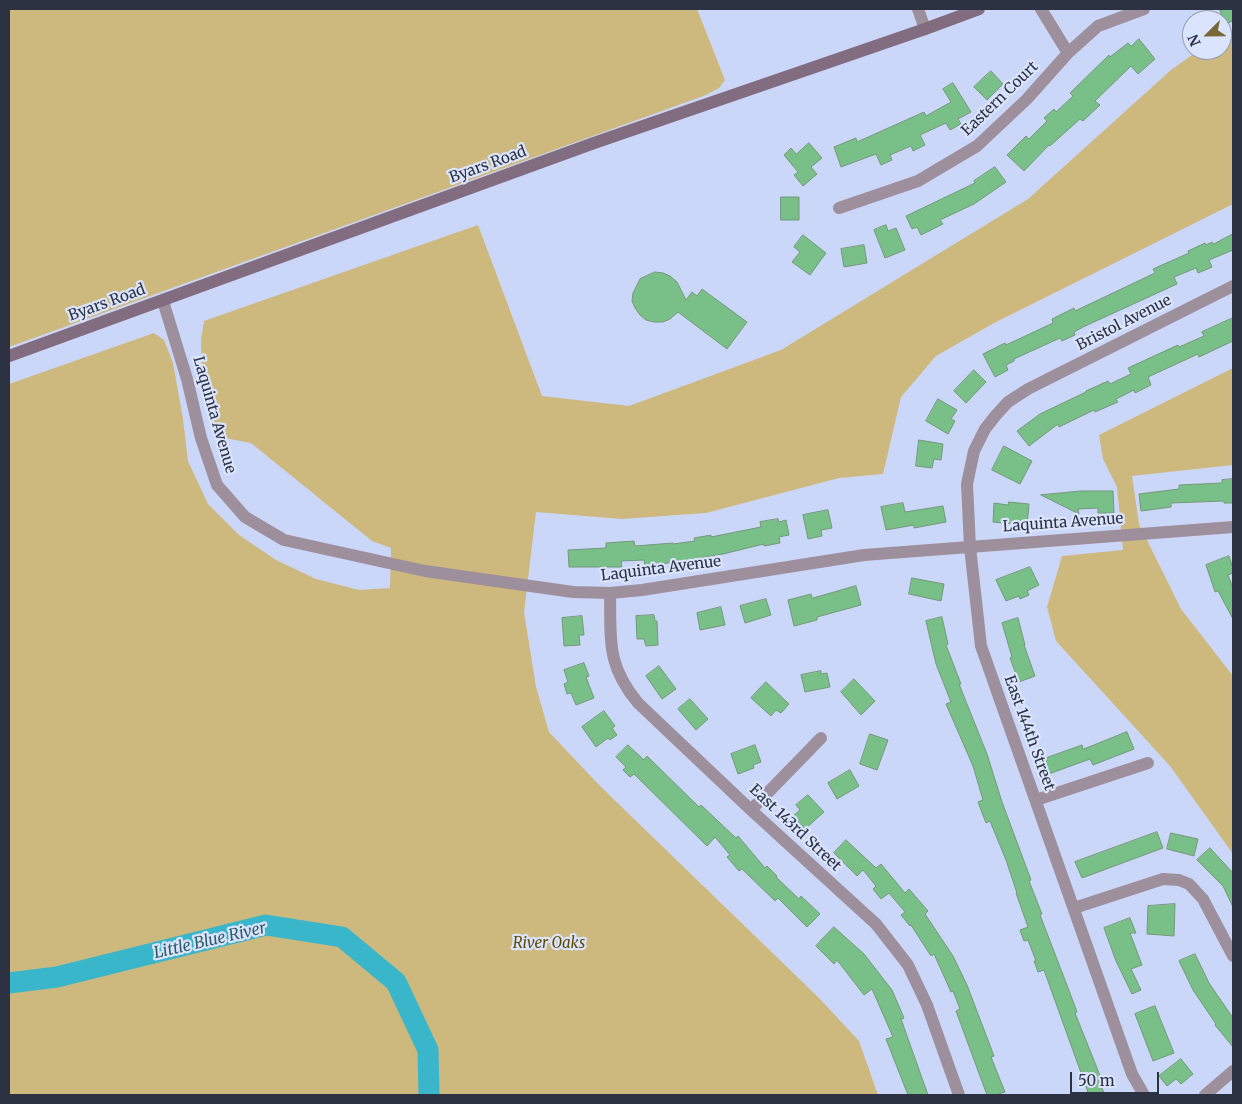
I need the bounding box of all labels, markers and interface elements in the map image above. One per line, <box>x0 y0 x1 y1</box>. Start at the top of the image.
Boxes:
north arrow <box>1182 10 1232 60</box>
text: N <box>1184 32 1205 49</box>
street label: Eastern Court <box>958 58 1042 140</box>
street label: Byars Road <box>447 143 529 187</box>
street label: Byars Road <box>66 281 148 325</box>
street label: Bristol Avenue <box>1074 291 1174 355</box>
street label: Laquinta Avenue <box>189 354 239 476</box>
street label: Laquinta Avenue <box>1002 510 1124 536</box>
street label: Laquinta Avenue <box>600 553 722 585</box>
street label: East 144th Street <box>1000 673 1058 793</box>
street label: East 143rd Street <box>745 781 845 875</box>
water label: Little Blue River <box>152 919 268 963</box>
park label: River Oaks <box>513 935 585 953</box>
scale bar <box>1072 1062 1161 1094</box>
text: 50 m <box>1078 1071 1115 1090</box>

